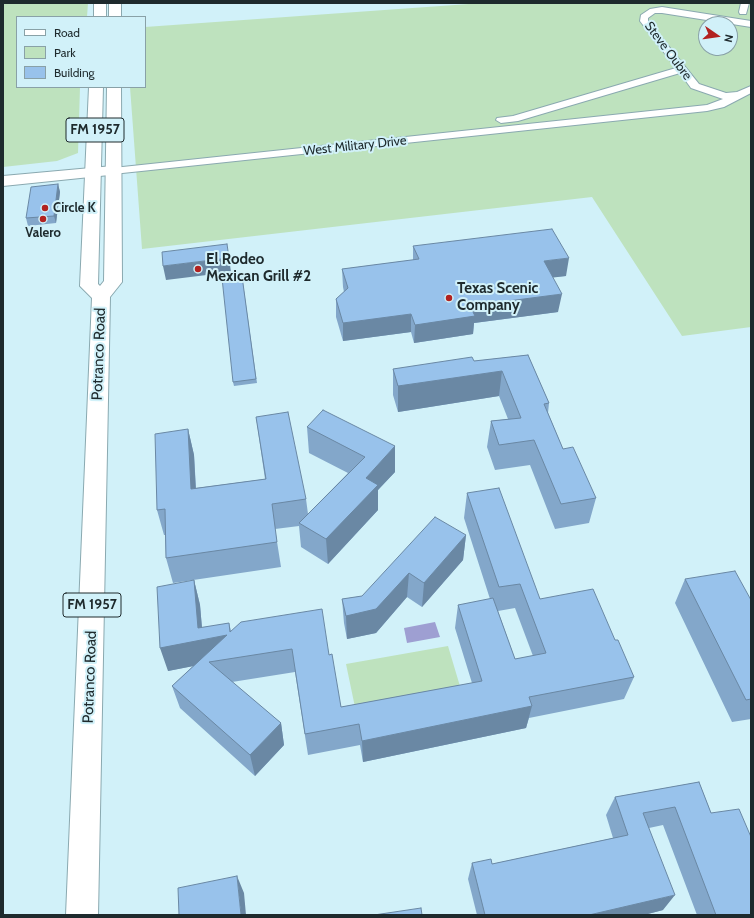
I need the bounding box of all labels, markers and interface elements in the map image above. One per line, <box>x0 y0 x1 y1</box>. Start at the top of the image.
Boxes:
legend <box>16 16 146 88</box>
north arrow <box>698 16 738 56</box>
street label: Steve Oubre <box>641 19 695 83</box>
text: Road <box>54 25 80 40</box>
text: N <box>721 33 736 44</box>
text: Park <box>54 45 76 60</box>
text: Building <box>54 65 95 80</box>
road number: FM 1957 <box>66 118 124 142</box>
street label: West Military Drive <box>303 133 407 159</box>
place label: Circle K <box>53 200 96 216</box>
marker: Circle K <box>40 203 50 213</box>
marker: Valero <box>38 214 48 224</box>
place label: Valero <box>25 225 61 241</box>
place label: El Rodeo Mexican Grill #2 <box>206 251 311 286</box>
marker: El Rodeo Mexican Grill #2 <box>193 264 203 274</box>
place label: Texas Scenic Company <box>457 280 538 315</box>
marker: Texas Scenic Company <box>444 293 454 303</box>
street label: Potranco Road <box>88 307 110 401</box>
road number: FM 1957 <box>63 593 121 617</box>
street label: Potranco Road <box>79 630 101 724</box>

